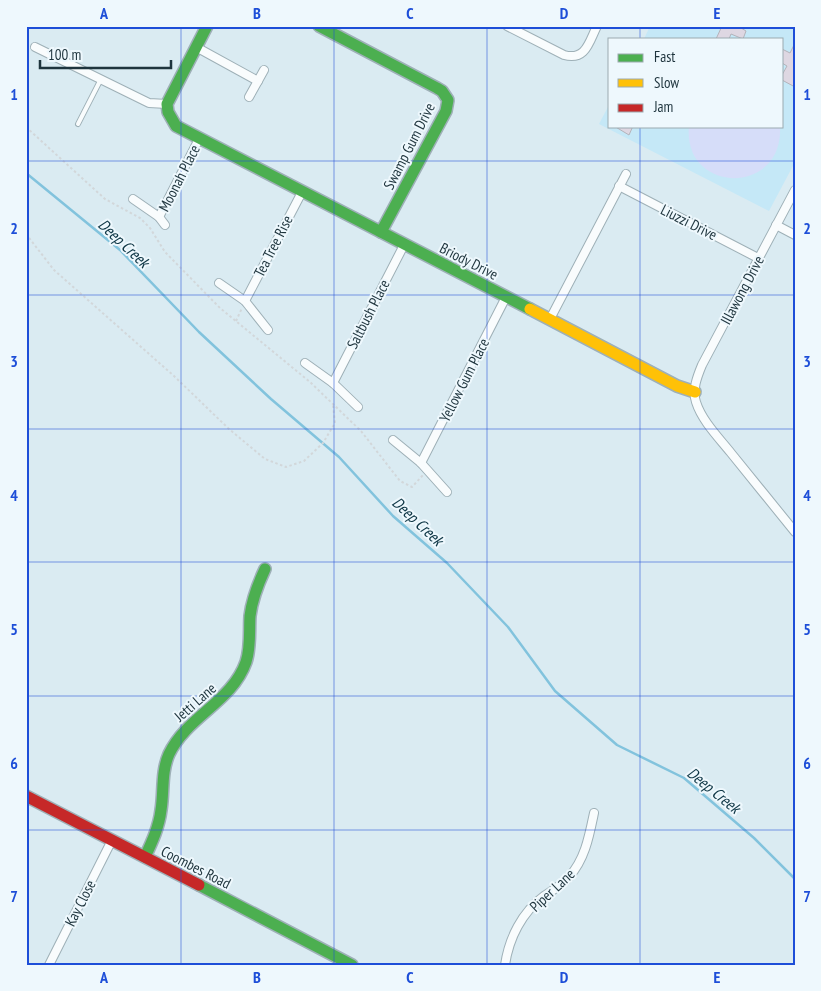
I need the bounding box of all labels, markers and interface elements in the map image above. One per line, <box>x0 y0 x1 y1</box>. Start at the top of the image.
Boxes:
text: A <box>99 3 109 23</box>
text: B <box>253 3 261 23</box>
text: C <box>406 3 414 23</box>
text: D <box>560 3 569 23</box>
text: E <box>714 3 721 23</box>
scale bar <box>40 38 171 70</box>
legend <box>608 38 784 128</box>
text: 100 m <box>48 45 81 64</box>
text: Fast <box>654 47 675 66</box>
text: Slow <box>654 73 679 92</box>
text: 1 <box>10 84 18 104</box>
text: 1 <box>803 84 811 104</box>
text: Jam <box>653 97 673 116</box>
street label: Swamp Gum Drive <box>379 99 439 193</box>
street label: Moonah Place <box>154 141 204 215</box>
street label: Liuzzi Drive <box>658 200 720 244</box>
street label: Tea Tree Rise <box>249 212 297 280</box>
water label: Deep Creek <box>94 214 155 273</box>
text: 2 <box>10 218 18 238</box>
text: 2 <box>803 218 811 238</box>
street label: Briody Drive <box>437 238 501 284</box>
street label: Illawong Drive <box>716 252 768 328</box>
street label: Saltbush Place <box>342 276 394 352</box>
street label: Yellow Gum Place <box>435 335 493 425</box>
text: 3 <box>10 351 18 371</box>
text: 3 <box>803 351 811 371</box>
text: 4 <box>10 485 18 505</box>
text: 4 <box>803 485 811 505</box>
water label: Deep Creek <box>388 492 449 551</box>
text: 5 <box>10 619 18 639</box>
text: 5 <box>803 619 811 639</box>
street label: Jetti Lane <box>169 679 220 726</box>
text: 6 <box>10 753 18 773</box>
text: 6 <box>803 753 811 773</box>
water label: Deep Creek <box>683 763 746 819</box>
street label: Coombes Road <box>158 841 234 893</box>
street label: Piper Lane <box>525 864 579 916</box>
street label: Kay Close <box>60 877 100 929</box>
text: 7 <box>10 886 18 906</box>
text: 7 <box>803 886 811 906</box>
text: A <box>99 967 109 987</box>
text: B <box>253 967 261 987</box>
text: C <box>406 967 414 987</box>
text: D <box>560 967 569 987</box>
text: E <box>714 967 721 987</box>

